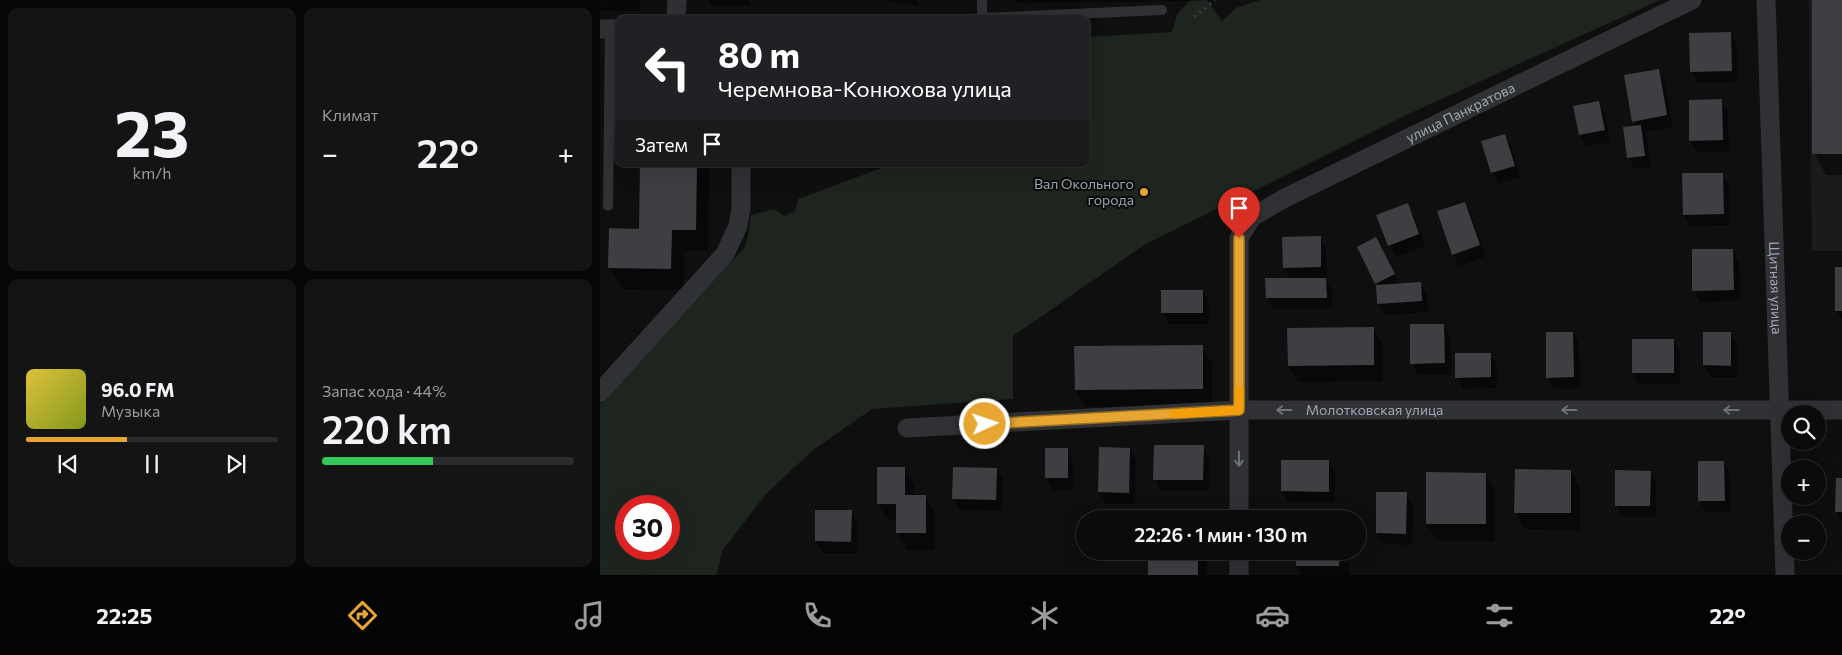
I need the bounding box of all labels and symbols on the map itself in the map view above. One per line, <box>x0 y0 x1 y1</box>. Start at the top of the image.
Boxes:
street label: улица Панкратова <box>1403 78 1518 146</box>
place label: Вал Окольного города <box>1034 175 1134 208</box>
marker: Вал Окольного города <box>1138 186 1150 198</box>
pin <box>1218 187 1260 238</box>
street label: Щитная улица <box>1766 241 1786 335</box>
position arrow <box>958 397 1010 449</box>
street label: Молотковская улица <box>1306 401 1443 418</box>
one-way arrow <box>1276 405 1292 415</box>
one-way arrow <box>1561 405 1577 415</box>
one-way arrow <box>1723 405 1740 415</box>
one-way arrow <box>1234 450 1244 466</box>
speed limit sign: 30 <box>615 495 680 560</box>

